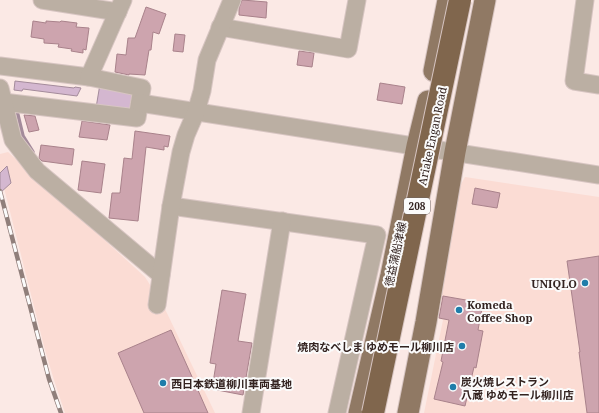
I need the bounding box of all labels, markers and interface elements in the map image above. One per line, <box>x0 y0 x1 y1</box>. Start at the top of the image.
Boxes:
street label: Ariake Engan Road <box>414 85 450 187</box>
road number: 208 <box>404 198 430 214</box>
street label: 徳益蒲船津線 <box>381 220 409 288</box>
place label: UNIQLO <box>531 276 577 291</box>
marker: UNIQLO <box>580 278 590 288</box>
place label: Komeda Coffee Shop <box>467 297 533 325</box>
marker: Komeda Coffee Shop <box>454 305 464 315</box>
place label: 焼肉なべしま ゆめモール柳川店 <box>297 339 454 354</box>
marker: 焼肉なべしま ゆめモール柳川店 <box>457 341 467 351</box>
place label: 炭火焼レストラン 八蔵 ゆめモール柳川店 <box>461 374 574 402</box>
place label: 西日本鉄道柳川車両基地 <box>171 376 292 391</box>
marker: 西日本鉄道柳川車両基地 <box>158 378 168 388</box>
marker: 炭火焼レストラン 八蔵 ゆめモール柳川店 <box>448 382 458 392</box>

